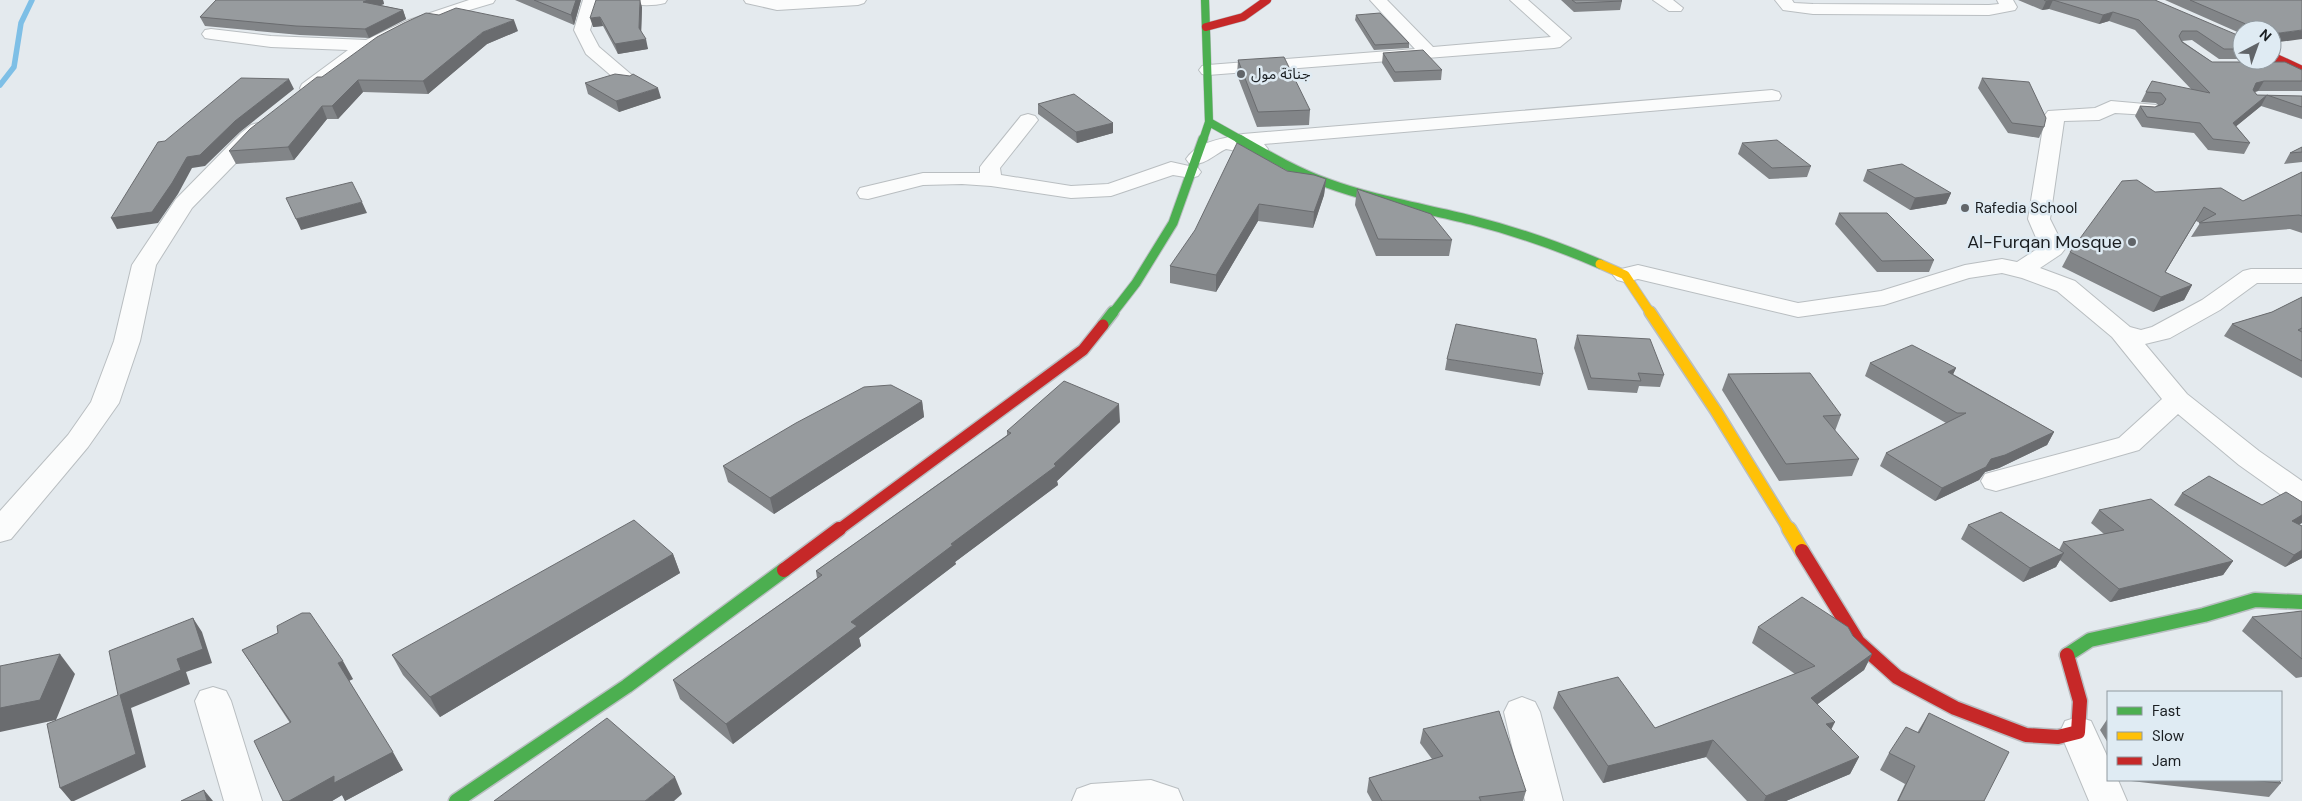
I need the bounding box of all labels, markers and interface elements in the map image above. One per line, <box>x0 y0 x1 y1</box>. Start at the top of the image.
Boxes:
north arrow <box>2232 20 2282 70</box>
text: N <box>2256 25 2275 45</box>
place label: جناتة مول <box>1251 64 1311 84</box>
marker: جناتة مول <box>1235 68 1247 80</box>
place label: Rafedia School <box>1975 198 2077 218</box>
marker: Rafedia School <box>1959 202 1971 214</box>
place label: Al-Furqan Mosque <box>1967 230 2122 254</box>
marker: Al-Furqan Mosque <box>2126 236 2138 248</box>
legend <box>2107 691 2282 781</box>
text: Fast <box>2152 701 2181 721</box>
text: Slow <box>2152 726 2185 746</box>
text: Jam <box>2152 751 2181 771</box>

